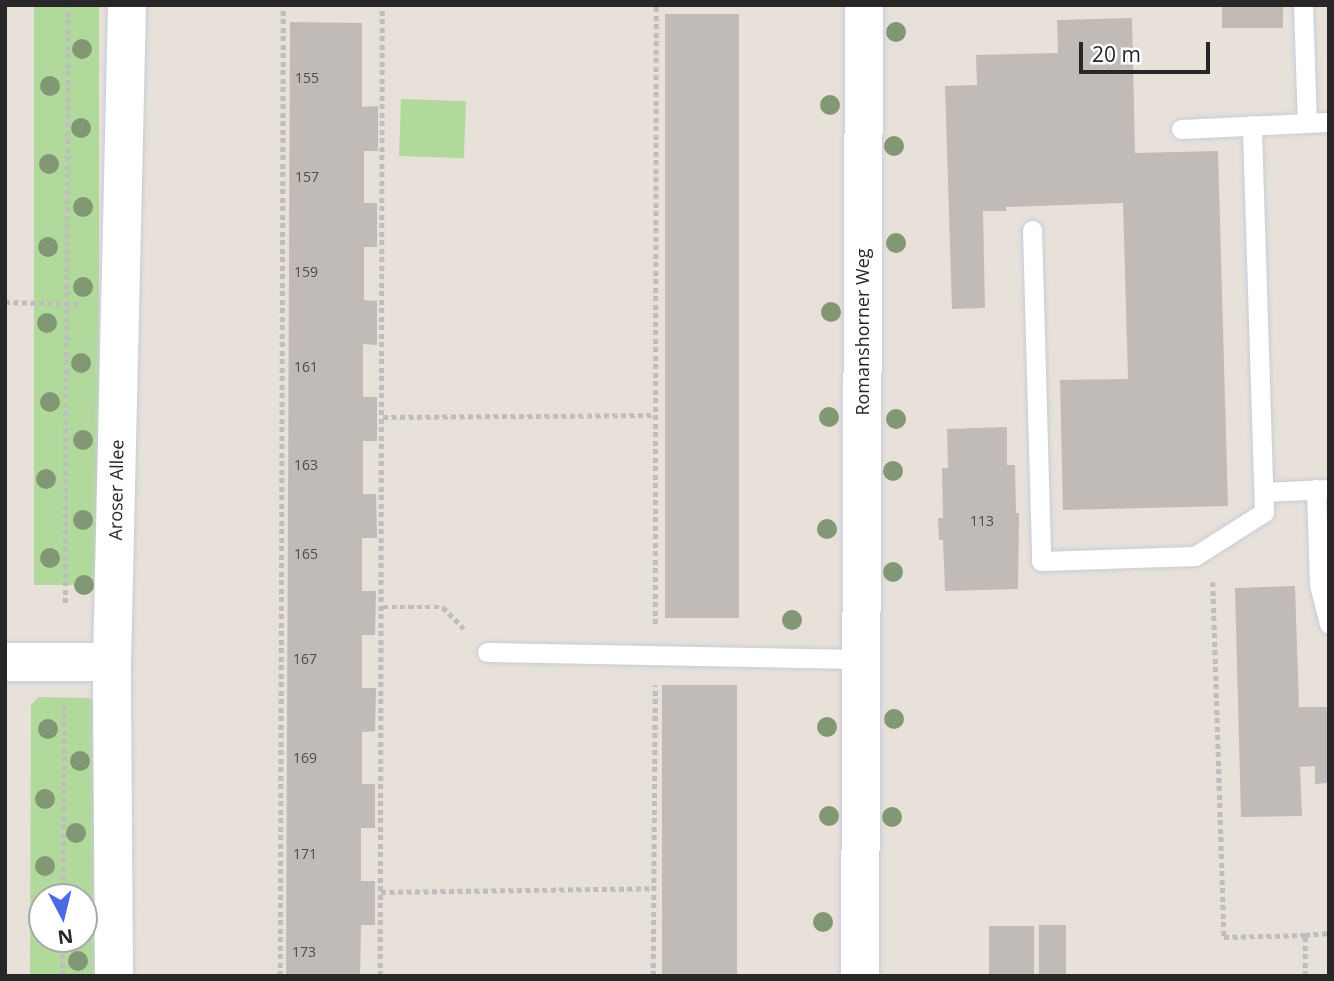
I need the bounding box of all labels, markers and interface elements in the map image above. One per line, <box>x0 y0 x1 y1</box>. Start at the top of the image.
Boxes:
scale bar <box>1082 28 1213 72</box>
text: 20 m <box>1092 40 1141 68</box>
house number: 155 <box>295 70 319 86</box>
house number: 157 <box>295 169 319 185</box>
street label: Romanshorner Weg <box>851 248 873 416</box>
house number: 159 <box>294 264 318 280</box>
house number: 161 <box>294 359 318 375</box>
street label: Aroser Allee <box>104 439 128 541</box>
house number: 163 <box>294 457 318 473</box>
house number: 113 <box>970 513 994 529</box>
house number: 165 <box>294 546 318 562</box>
house number: 167 <box>293 651 317 667</box>
house number: 169 <box>293 750 317 766</box>
house number: 171 <box>293 846 317 862</box>
north arrow <box>28 883 98 953</box>
text: N <box>56 923 75 951</box>
house number: 173 <box>292 944 316 960</box>

